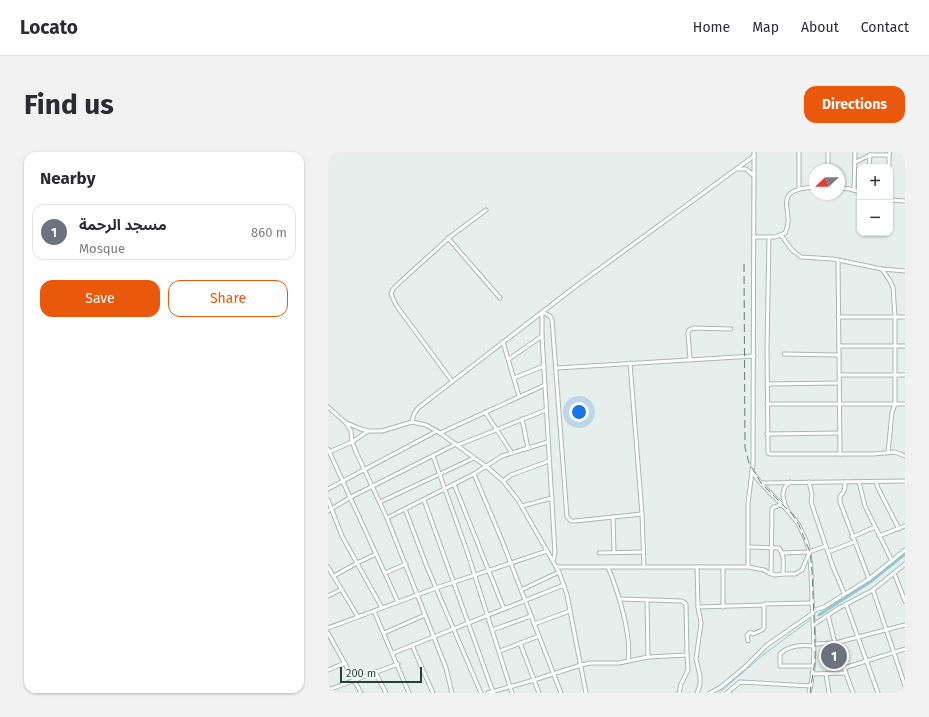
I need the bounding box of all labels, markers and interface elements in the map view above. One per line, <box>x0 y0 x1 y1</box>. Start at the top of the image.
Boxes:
text: Locato <box>20 16 78 39</box>
text: Home <box>693 19 730 36</box>
text: Map <box>752 19 779 36</box>
text: About <box>801 19 839 36</box>
text: Contact <box>861 19 909 36</box>
button: Directions <box>804 86 905 123</box>
text: Find us <box>24 88 114 121</box>
north arrow <box>809 164 845 200</box>
map controls <box>857 164 893 236</box>
button: + <box>857 164 893 200</box>
text: Nearby <box>40 168 95 189</box>
button: − <box>857 200 893 236</box>
text: مسجد الرحمة <box>79 216 167 234</box>
text: 1 <box>51 225 57 240</box>
text: 860 m <box>251 225 287 240</box>
text: Mosque <box>79 241 125 256</box>
button: Save <box>40 280 160 317</box>
button: Share <box>168 280 288 317</box>
your location <box>569 402 589 422</box>
pin: 1 <box>821 641 847 671</box>
scale bar <box>340 665 422 684</box>
text: 200 m <box>346 667 376 680</box>

